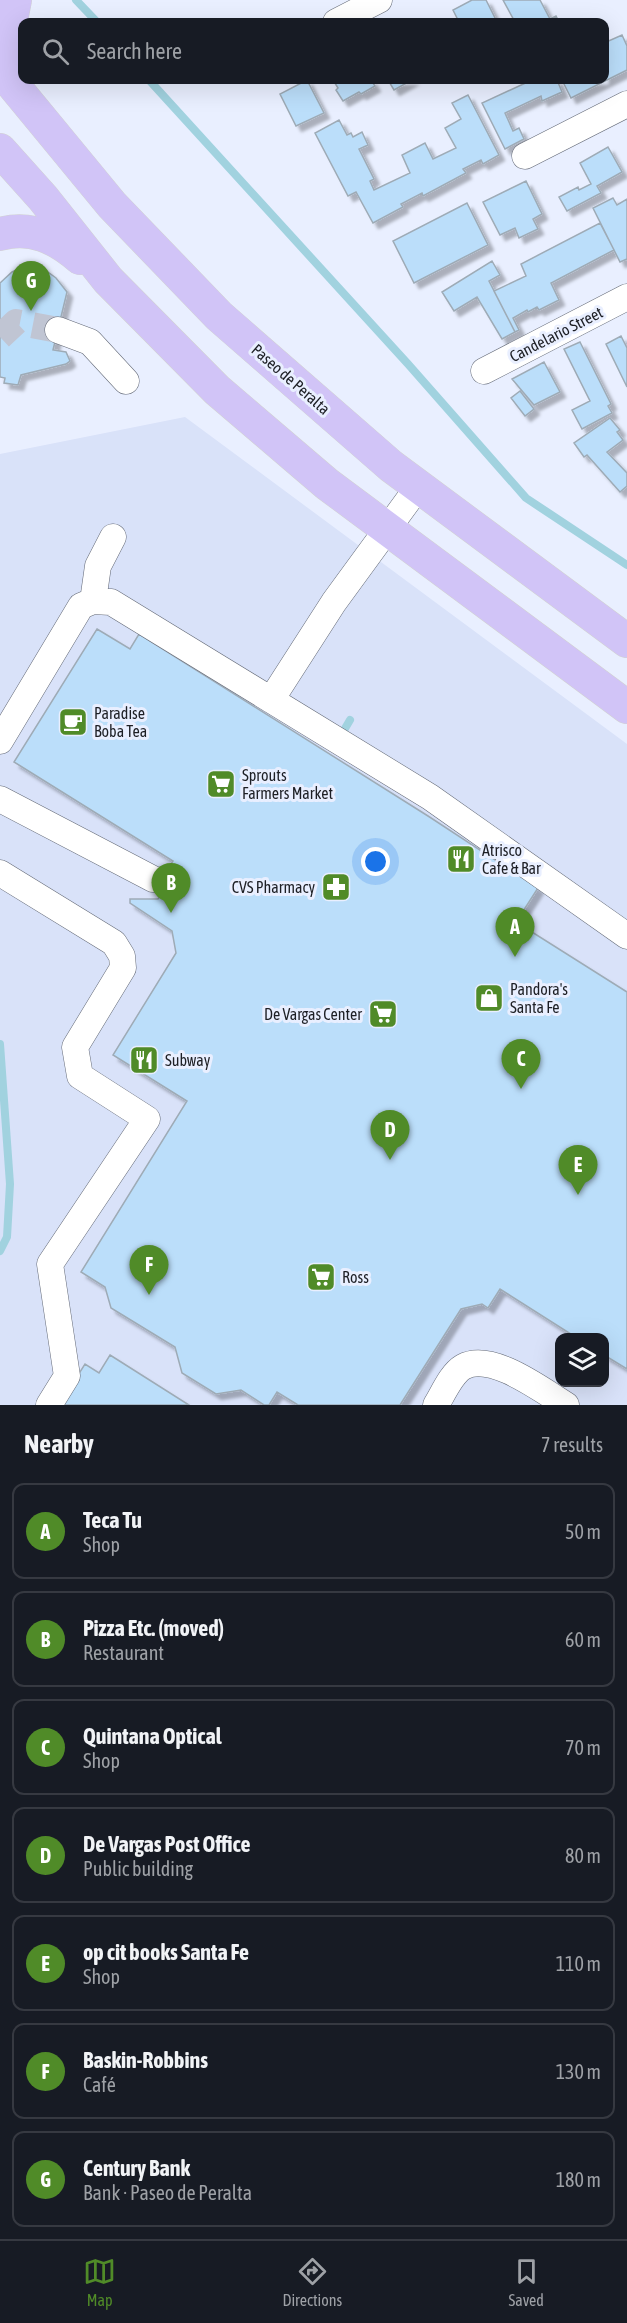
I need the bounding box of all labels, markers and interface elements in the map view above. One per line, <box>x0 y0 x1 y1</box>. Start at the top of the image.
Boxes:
search box <box>18 18 609 84</box>
icon: search <box>39 35 72 68</box>
text: Search here <box>87 38 182 64</box>
pin: G <box>12 262 51 311</box>
street label: Candelario Street <box>506 303 606 365</box>
street label: Paseo de Peralta <box>248 340 334 418</box>
place label: Paradise Boba Tea <box>94 704 147 740</box>
cafe icon: Paradise Boba Tea <box>57 706 89 738</box>
place label: Sprouts Farmers Market <box>242 766 333 802</box>
supermarket icon: Sprouts Farmers Market <box>205 768 237 800</box>
place label: Atrisco Cafe & Bar <box>482 841 541 877</box>
restaurant icon: Atrisco Cafe & Bar <box>445 843 477 875</box>
your location <box>361 847 390 876</box>
pin: B <box>152 864 190 913</box>
pharmacy icon: CVS Pharmacy <box>320 871 352 903</box>
place label: CVS Pharmacy <box>232 878 315 897</box>
pin: A <box>496 908 534 957</box>
place label: Pandora's Santa Fe <box>510 980 568 1016</box>
shop icon: Pandora's Santa Fe <box>473 982 505 1014</box>
supermarket icon: De Vargas Center <box>367 998 399 1030</box>
place label: De Vargas Center <box>264 1005 362 1024</box>
pin: C <box>502 1040 540 1089</box>
restaurant icon: Subway <box>128 1044 160 1076</box>
place label: Subway <box>165 1051 211 1070</box>
pin: D <box>370 1110 410 1160</box>
pin: E <box>558 1146 598 1195</box>
pin: F <box>130 1246 168 1295</box>
supermarket icon: Ross <box>305 1261 337 1293</box>
place label: Ross <box>342 1268 369 1286</box>
map controls <box>555 1333 609 1387</box>
button: layers <box>555 1333 609 1387</box>
text: Nearby <box>24 1429 94 1459</box>
text: 7 results <box>541 1433 603 1456</box>
text: Teca Tu <box>83 1507 142 1533</box>
text: A <box>41 1520 50 1543</box>
text: 50 m <box>565 1520 601 1543</box>
text: Shop <box>83 1533 120 1556</box>
text: Pizza Etc. (moved) <box>83 1615 224 1641</box>
text: B <box>41 1628 50 1651</box>
text: 60 m <box>565 1628 601 1651</box>
text: Restaurant <box>83 1641 164 1664</box>
text: Quintana Optical <box>83 1723 222 1749</box>
text: C <box>41 1736 50 1759</box>
text: 70 m <box>565 1736 601 1759</box>
text: Shop <box>83 1749 120 1772</box>
text: De Vargas Post Office <box>83 1831 251 1857</box>
text: D <box>40 1844 51 1867</box>
text: 80 m <box>565 1844 601 1867</box>
text: Public building <box>83 1857 193 1880</box>
text: op cit books Santa Fe <box>83 1939 249 1965</box>
text: E <box>41 1952 50 1975</box>
text: 110 m <box>556 1952 601 1975</box>
text: Shop <box>83 1965 120 1988</box>
text: Baskin-Robbins <box>83 2047 208 2073</box>
text: F <box>41 2060 50 2083</box>
text: 130 m <box>556 2060 601 2083</box>
text: Café <box>83 2073 116 2096</box>
text: Century Bank <box>83 2155 190 2181</box>
text: G <box>40 2168 51 2191</box>
text: 180 m <box>556 2168 601 2191</box>
text: Bank · Paseo de Peralta <box>83 2181 252 2204</box>
tab: Map <box>83 2255 116 2309</box>
tab: Directions <box>282 2255 342 2309</box>
tab: Saved <box>508 2255 544 2309</box>

